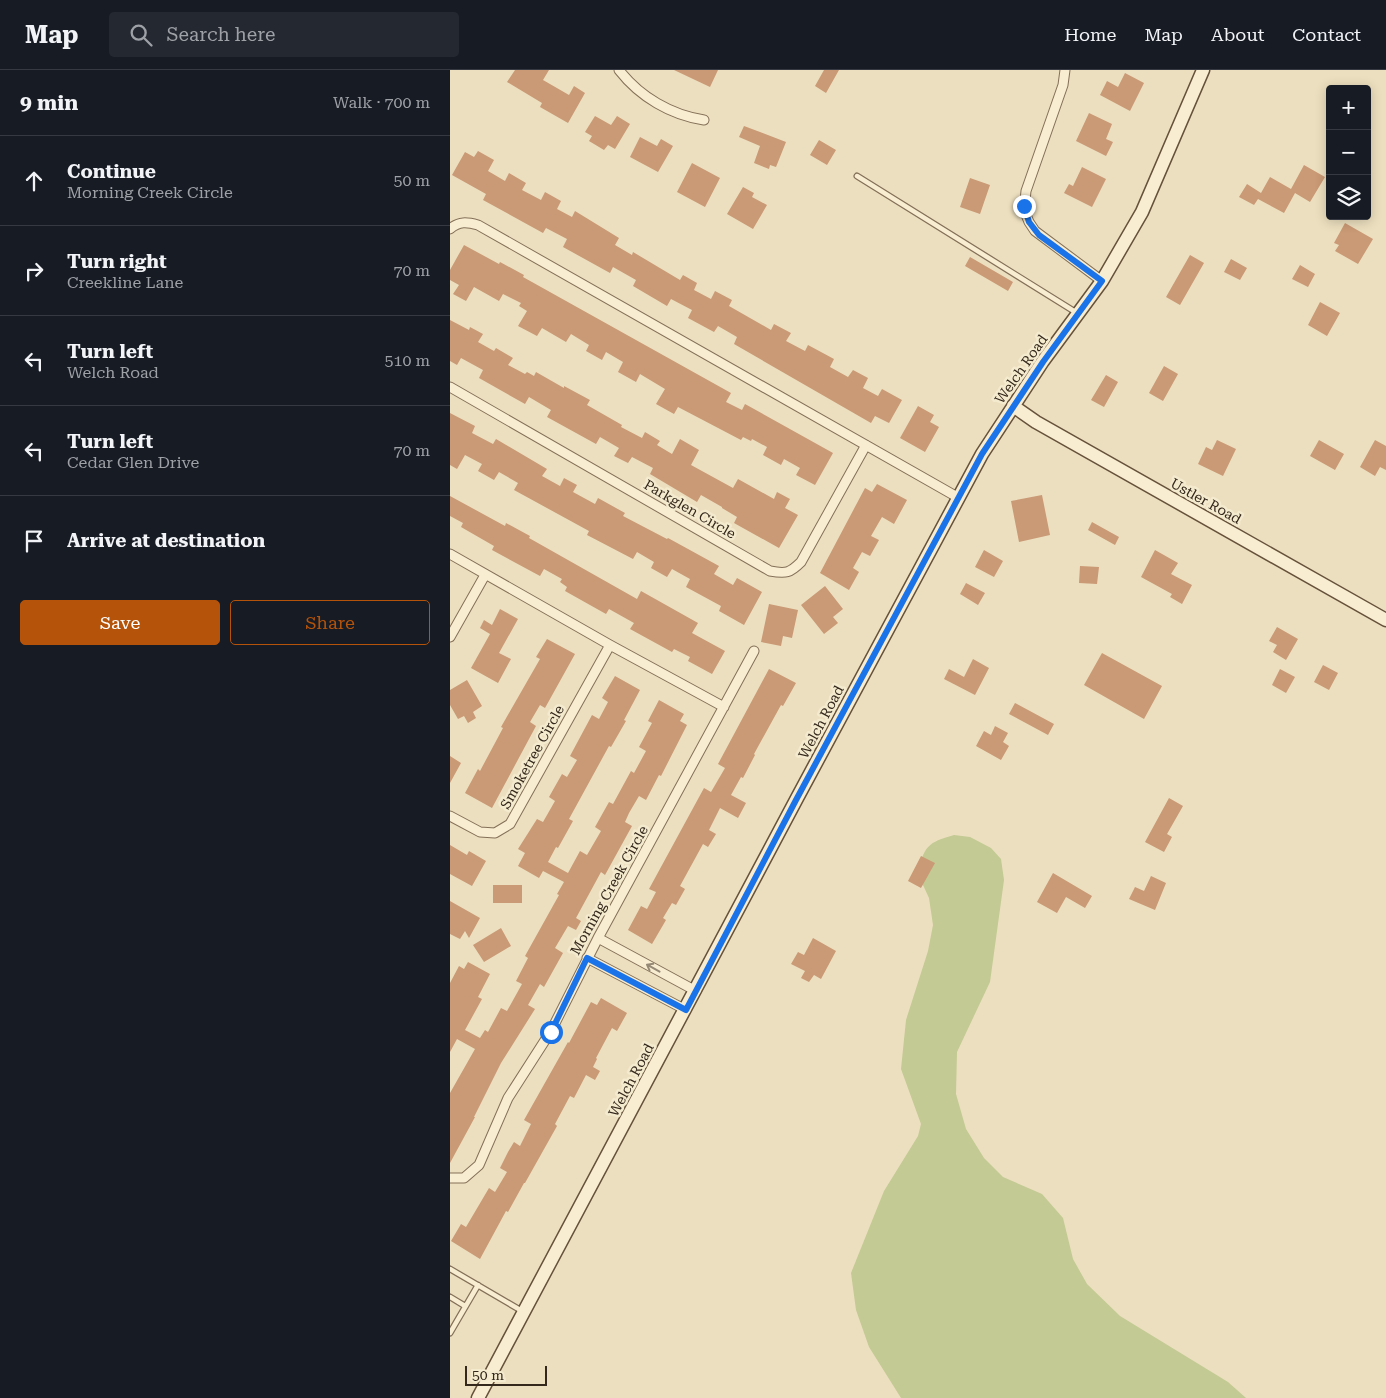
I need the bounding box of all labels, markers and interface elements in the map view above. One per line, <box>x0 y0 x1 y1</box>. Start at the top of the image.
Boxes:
search box <box>109 12 459 57</box>
text: Map <box>25 21 79 49</box>
icon: search <box>127 21 155 49</box>
text: Search here <box>167 23 275 46</box>
text: Home <box>1064 24 1116 45</box>
text: Map <box>1144 24 1183 45</box>
text: About <box>1211 24 1264 45</box>
text: Contact <box>1292 24 1361 45</box>
map controls <box>1326 85 1371 220</box>
button: + <box>1326 85 1371 130</box>
text: 9 min <box>20 91 78 115</box>
text: Walk · 700 m <box>333 93 430 112</box>
button: − <box>1326 130 1371 175</box>
text: Continue <box>67 160 156 183</box>
icon: ahead <box>20 167 48 195</box>
text: 50 m <box>393 171 430 190</box>
button: layers <box>1326 175 1371 220</box>
text: Morning Creek Circle <box>67 183 233 202</box>
route end <box>1013 195 1036 218</box>
text: Turn right <box>67 250 167 273</box>
icon: right <box>20 257 48 285</box>
text: 70 m <box>393 261 430 280</box>
text: Creekline Lane <box>67 273 183 292</box>
street label: Welch Road <box>991 332 1051 406</box>
text: Turn left <box>67 340 153 363</box>
icon: left <box>20 347 48 375</box>
text: 510 m <box>384 351 430 370</box>
text: Welch Road <box>67 363 159 382</box>
text: Turn left <box>67 430 153 453</box>
icon: left <box>20 437 48 465</box>
text: 70 m <box>393 441 430 460</box>
text: Cedar Glen Drive <box>67 453 199 472</box>
street label: Ustler Road <box>1168 475 1244 527</box>
street label: Parkglen Circle <box>641 476 739 542</box>
icon: arrive <box>20 527 48 555</box>
text: Arrive at destination <box>67 529 265 552</box>
button: Save <box>20 600 220 645</box>
button: Share <box>230 600 430 645</box>
street label: Welch Road <box>795 683 847 761</box>
street label: Smoketree Circle <box>497 702 567 812</box>
street label: Morning Creek Circle <box>567 822 651 957</box>
one-way arrow <box>646 963 661 972</box>
route start <box>540 1021 563 1044</box>
street label: Welch Road <box>605 1041 657 1119</box>
scale bar <box>465 1363 548 1386</box>
text: 50 m <box>472 1367 504 1383</box>

